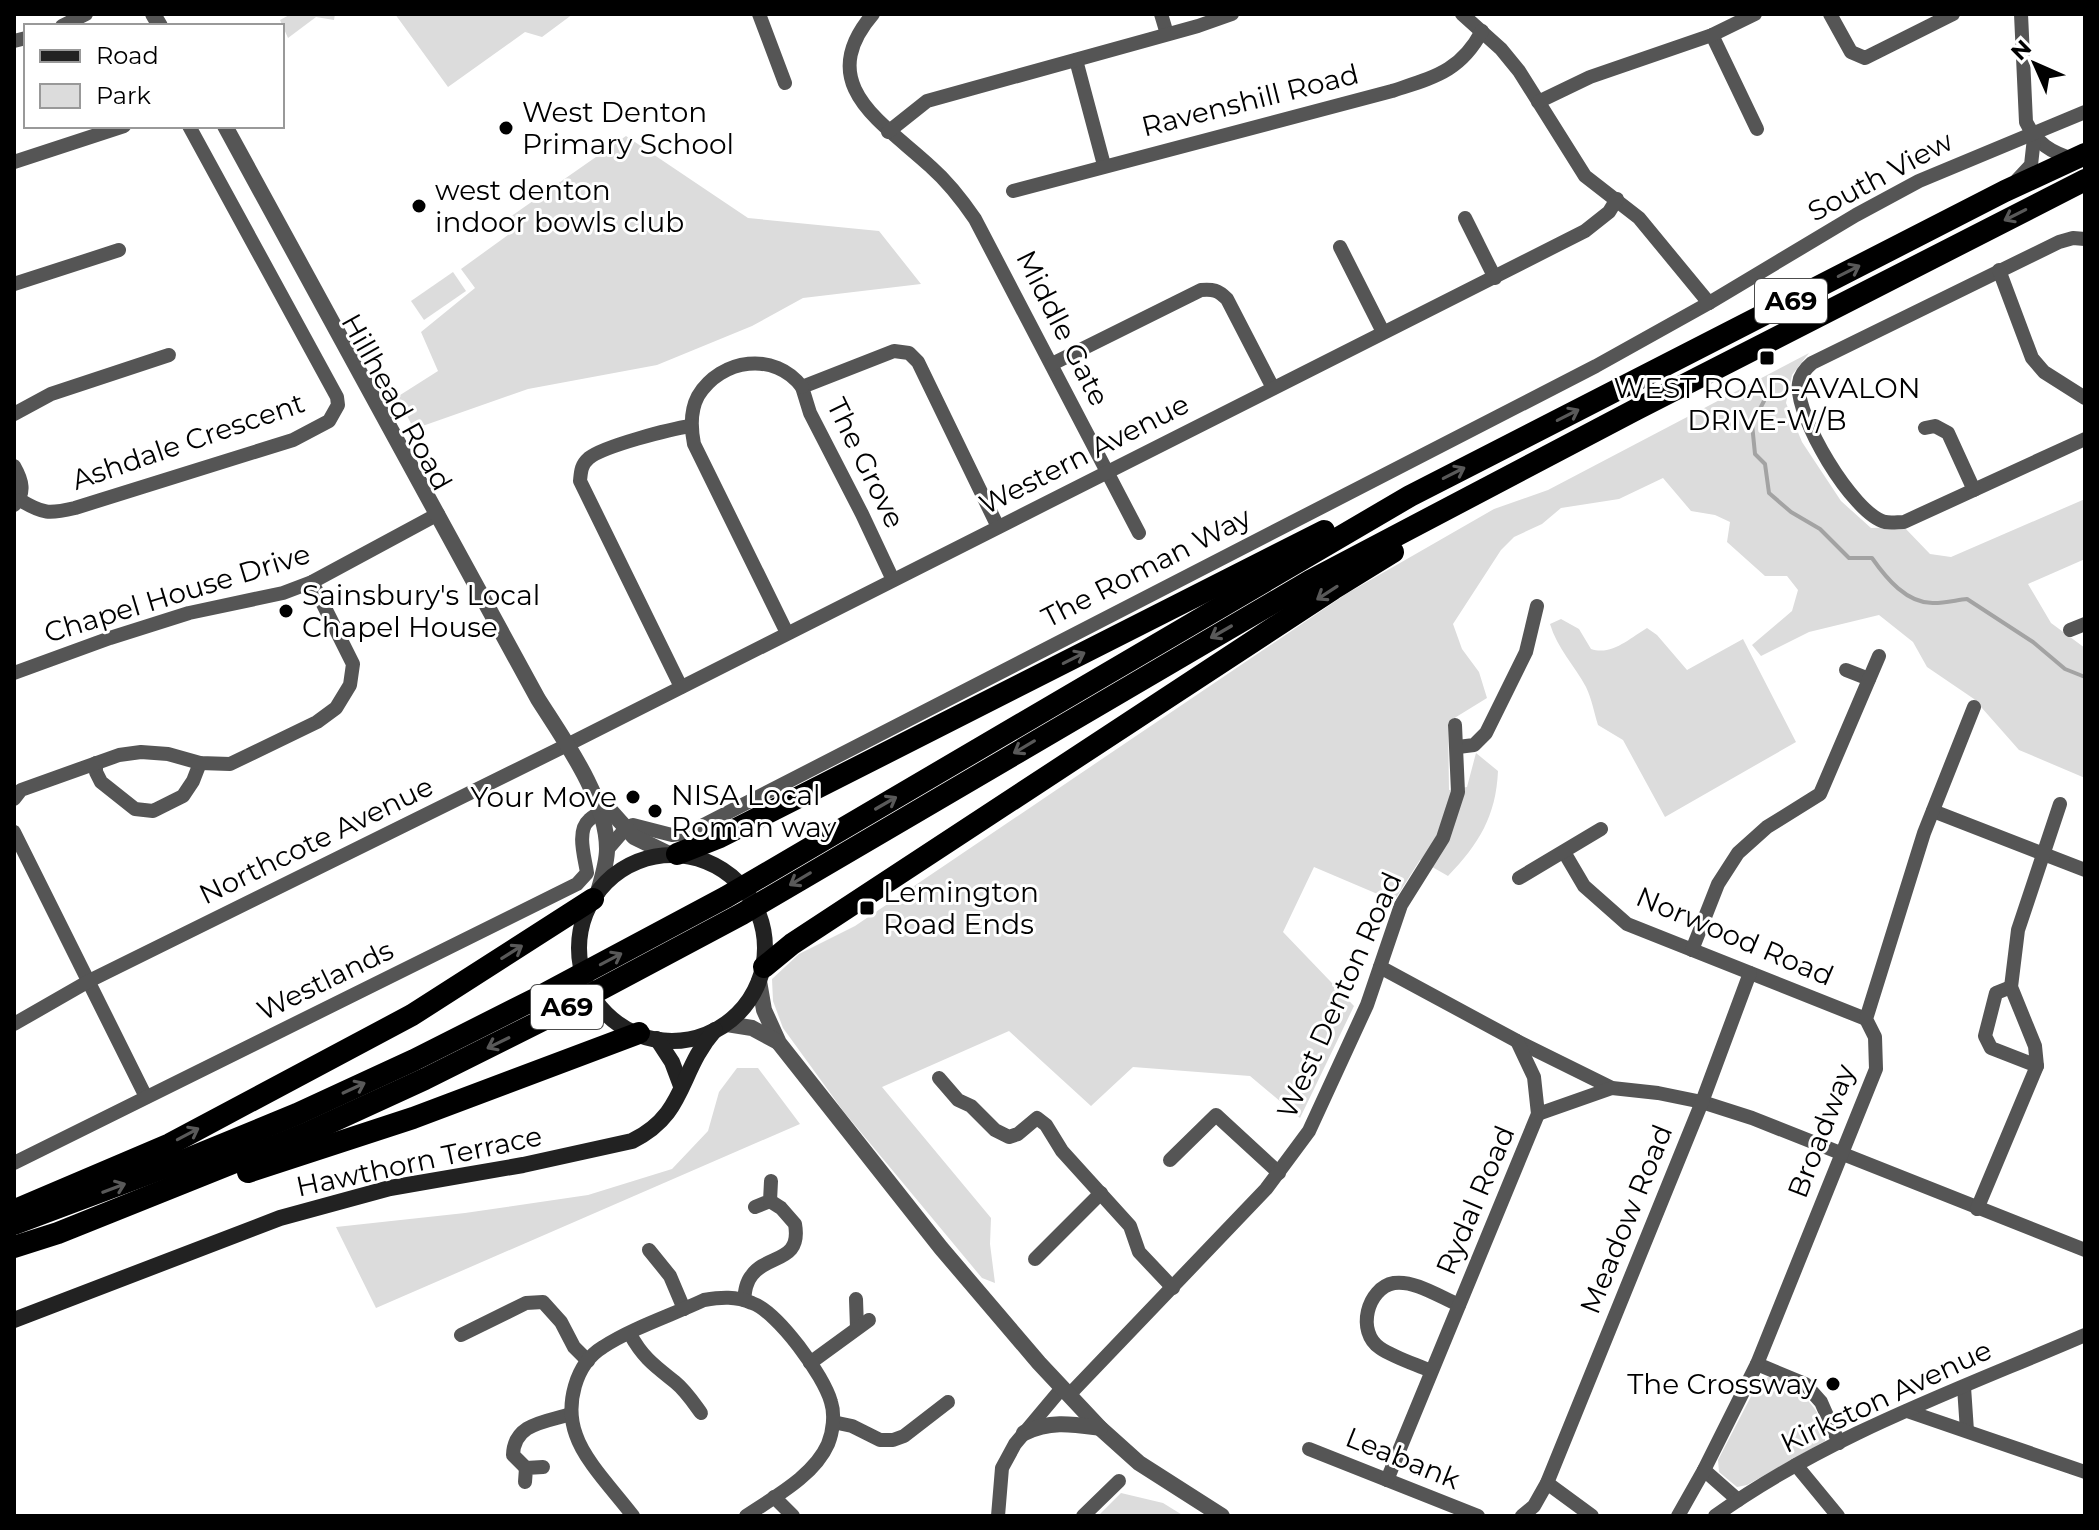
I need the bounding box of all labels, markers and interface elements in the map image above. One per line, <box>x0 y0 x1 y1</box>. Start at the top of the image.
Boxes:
legend <box>24 24 284 128</box>
north arrow <box>1995 24 2075 104</box>
text: N <box>2005 34 2037 66</box>
text: Road <box>96 41 159 70</box>
street label: Ravenshill Road <box>1138 57 1362 143</box>
text: Park <box>96 81 151 110</box>
place label: West Denton Primary School <box>522 95 734 161</box>
marker: West Denton Primary School <box>497 119 515 137</box>
street label: South View <box>1802 123 1959 228</box>
place label: west denton indoor bowls club <box>435 173 684 239</box>
marker: west denton indoor bowls club <box>410 197 428 215</box>
one-way arrow <box>2004 208 2028 223</box>
street label: Middle Gate <box>1009 245 1117 411</box>
one-way arrow <box>1836 263 1860 278</box>
road number: A69 <box>1755 279 1827 323</box>
street label: Hillhead Road <box>334 308 460 496</box>
marker: WEST ROAD-AVALON DRIVE-W/B <box>1758 349 1776 367</box>
place label: WEST ROAD-AVALON DRIVE-W/B <box>1614 371 1920 437</box>
street label: Ashdale Crescent <box>67 385 309 497</box>
street label: Western Avenue <box>973 386 1195 522</box>
street label: The Grove <box>820 392 912 534</box>
one-way arrow <box>1555 407 1579 423</box>
one-way arrow <box>1441 465 1465 481</box>
street label: The Roman Way <box>1036 499 1257 634</box>
street label: Chapel House Drive <box>40 536 314 650</box>
place label: Sainsbury's Local Chapel House <box>302 578 540 644</box>
one-way arrow <box>1316 585 1339 601</box>
marker: Sainsbury's Local Chapel House <box>277 602 295 620</box>
one-way arrow <box>1210 624 1233 640</box>
one-way arrow <box>1061 650 1085 665</box>
one-way arrow <box>1013 739 1036 755</box>
street label: Northcote Avenue <box>193 769 439 911</box>
place label: NISA Local Roman way <box>671 778 837 844</box>
place label: Your Move <box>470 780 617 814</box>
marker: Your Move <box>624 788 642 806</box>
one-way arrow <box>874 795 897 811</box>
marker: NISA Local Roman way <box>646 802 664 820</box>
street label: West Denton Road <box>1269 867 1409 1123</box>
one-way arrow <box>789 871 812 887</box>
place label: Lemington Road Ends <box>883 875 1039 941</box>
street label: Norwood Road <box>1631 879 1839 993</box>
marker: Lemington Road Ends <box>858 899 876 917</box>
street label: Westlands <box>251 932 399 1028</box>
one-way arrow <box>500 944 523 960</box>
one-way arrow <box>599 950 622 966</box>
road number: A69 <box>531 985 603 1029</box>
one-way arrow <box>486 1035 510 1051</box>
street label: Broadway <box>1780 1059 1862 1203</box>
one-way arrow <box>341 1080 365 1095</box>
street label: Hawthorn Terrace <box>293 1118 545 1204</box>
street label: Meadow Road <box>1573 1119 1679 1319</box>
street label: Rydal Road <box>1428 1120 1522 1280</box>
one-way arrow <box>176 1126 199 1142</box>
one-way arrow <box>101 1180 125 1194</box>
street label: Kirkston Avenue <box>1775 1332 1997 1460</box>
place label: The Crossway <box>1627 1367 1818 1401</box>
marker: The Crossway <box>1824 1375 1842 1393</box>
street label: Leabank <box>1341 1420 1465 1496</box>

